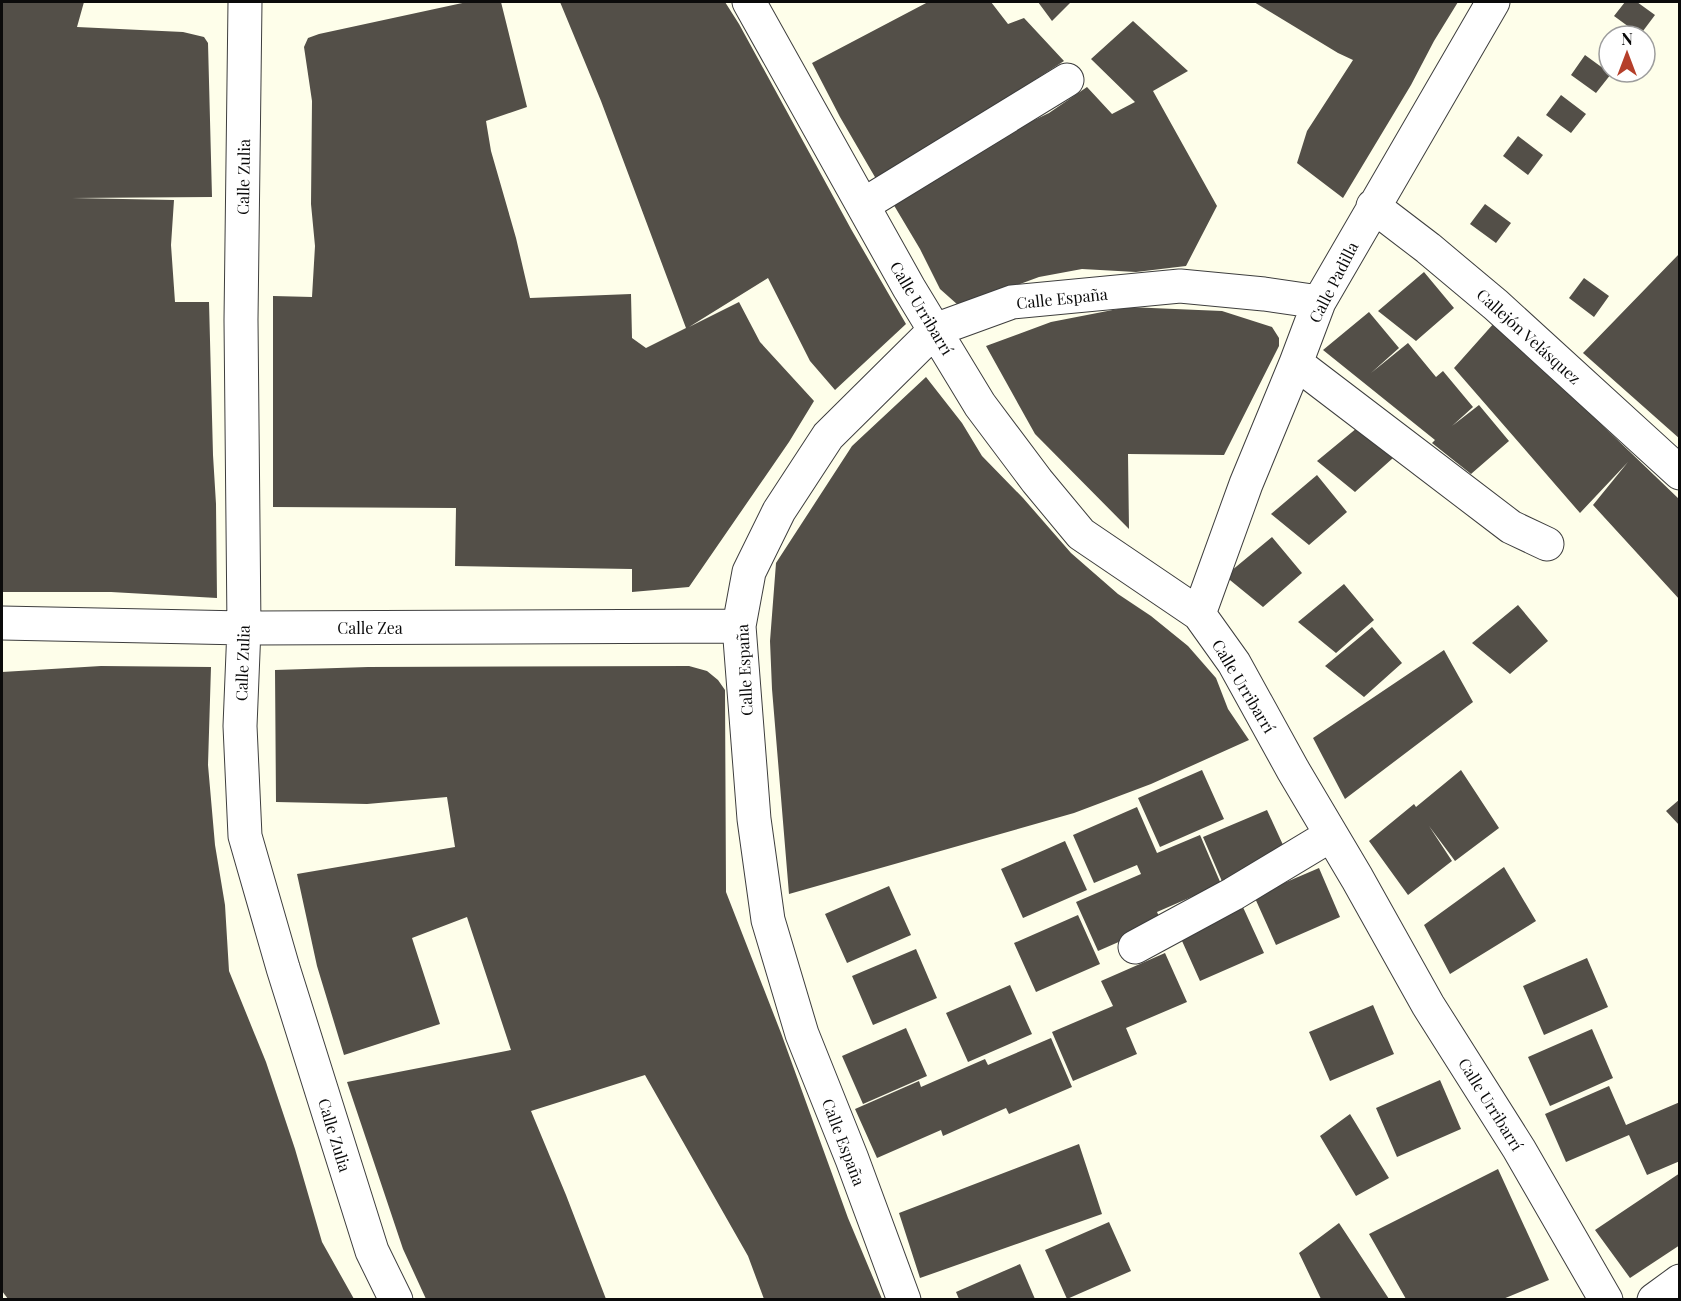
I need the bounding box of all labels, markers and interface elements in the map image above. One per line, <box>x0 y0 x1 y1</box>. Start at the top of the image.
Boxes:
north arrow <box>1597 24 1657 84</box>
text: N <box>1621 28 1633 49</box>
street label: Calle Zulia <box>232 139 254 215</box>
street label: Calle Padilla <box>1304 238 1362 326</box>
street label: Calle Urribarrí <box>886 257 958 359</box>
street label: Calle España <box>1015 283 1109 313</box>
street label: Callejón Velásquez <box>1473 284 1586 389</box>
street label: Calle Zea <box>337 617 403 638</box>
street label: Calle España <box>731 624 757 716</box>
street label: Calle Zulia <box>230 625 254 701</box>
street label: Calle Urribarrí <box>1208 635 1280 737</box>
street label: Calle Urribarrí <box>1454 1054 1528 1155</box>
street label: Calle España <box>818 1095 870 1189</box>
street label: Calle Zulia <box>314 1096 356 1174</box>

